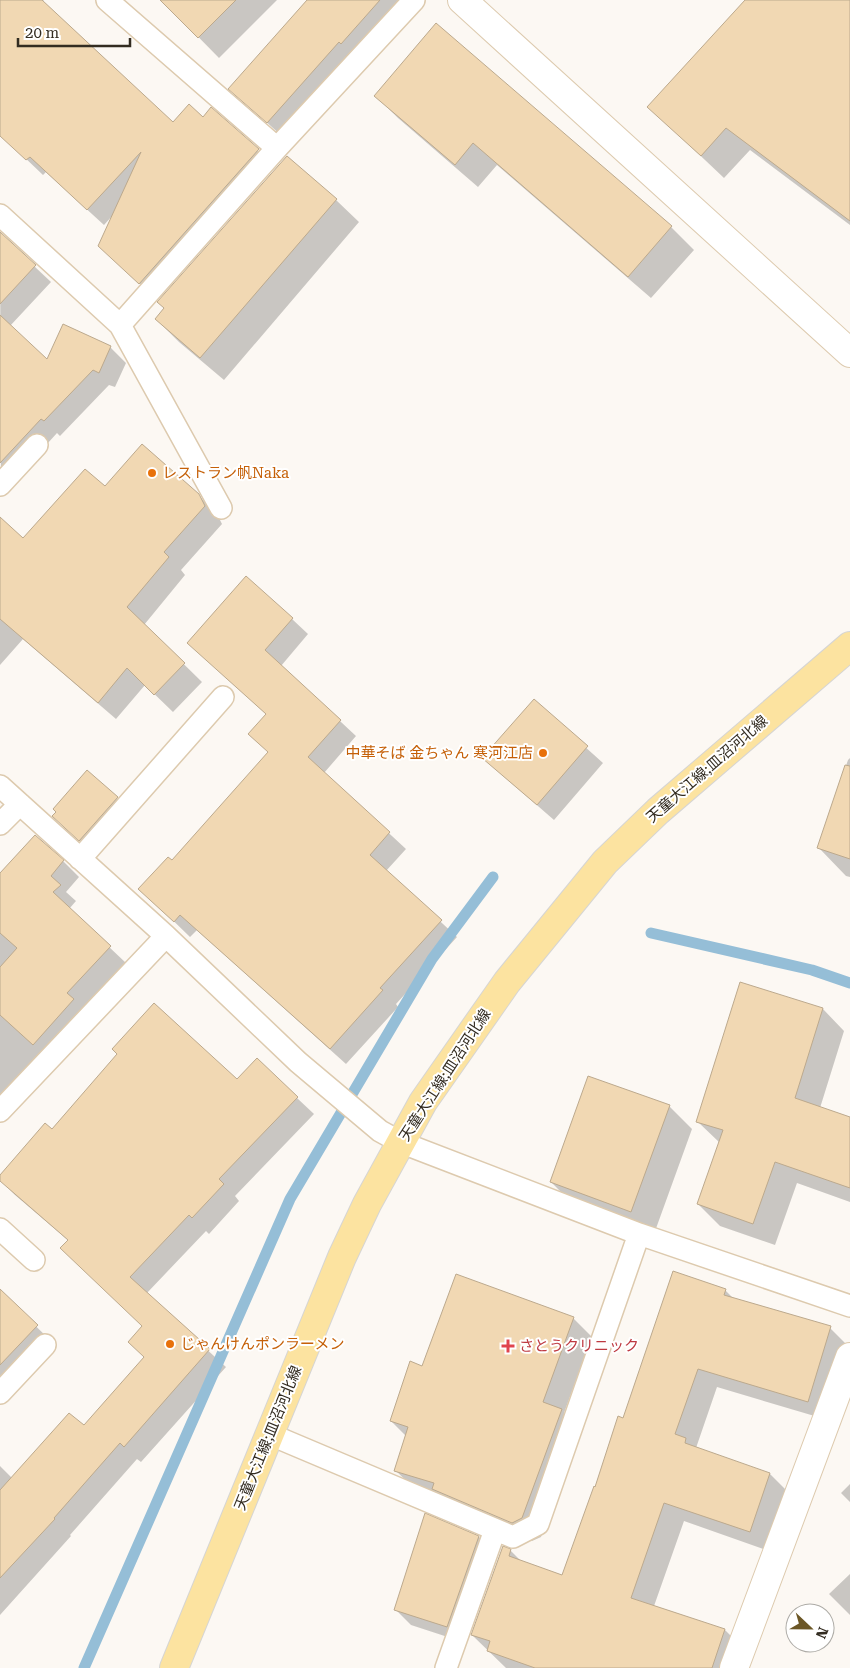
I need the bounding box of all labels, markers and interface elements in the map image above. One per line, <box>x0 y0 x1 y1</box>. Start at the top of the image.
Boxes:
scale bar <box>18 15 130 47</box>
text: 20 m <box>25 24 60 42</box>
place label: レストラン帆Naka <box>162 464 289 482</box>
marker: レストラン帆Naka <box>146 467 158 479</box>
street label: 天童大江線;皿沼河北線 <box>643 712 771 826</box>
place label: 中華そば 金ちゃん 寒河江店 <box>345 744 533 762</box>
marker: 中華そば 金ちゃん 寒河江店 <box>537 747 549 759</box>
street label: 天童大江線;皿沼河北線 <box>395 1005 495 1145</box>
place label: じゃんけんポンラーメン <box>180 1335 344 1353</box>
place label: さとうクリニック <box>519 1337 639 1355</box>
marker: じゃんけんポンラーメン <box>164 1338 176 1350</box>
marker: さとうクリニック <box>501 1339 515 1353</box>
street label: 天童大江線;皿沼河北線 <box>231 1363 305 1513</box>
north arrow <box>785 1603 835 1653</box>
text: N <box>813 1625 831 1641</box>

